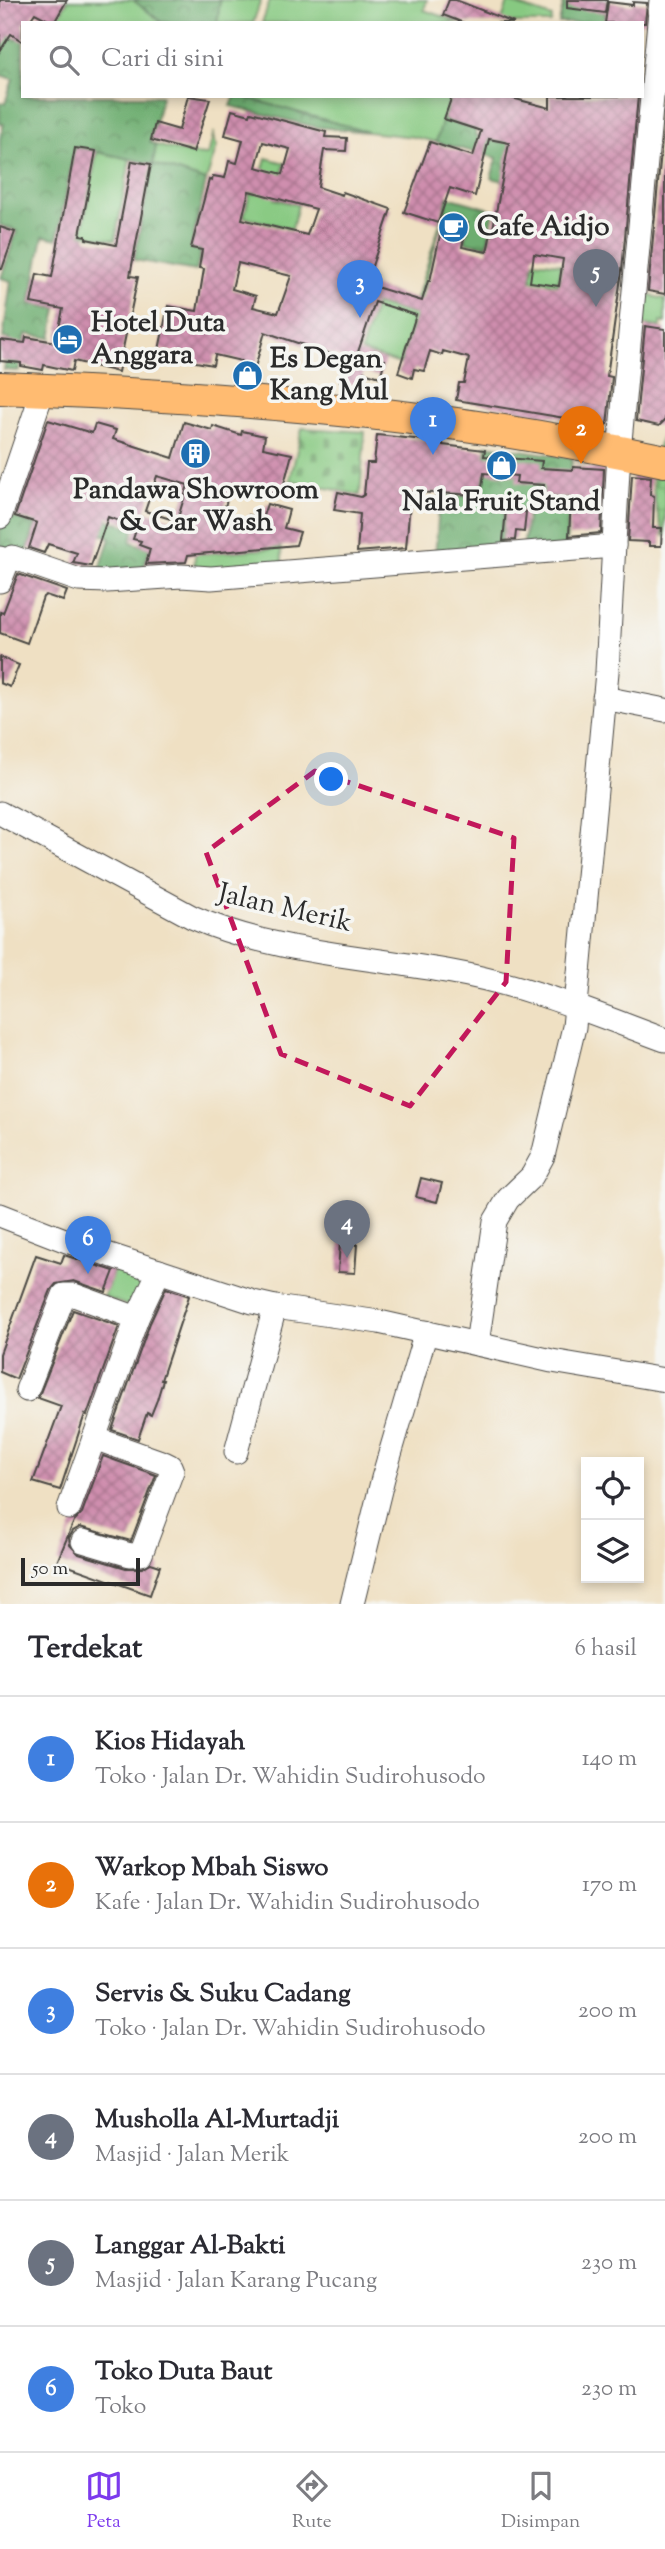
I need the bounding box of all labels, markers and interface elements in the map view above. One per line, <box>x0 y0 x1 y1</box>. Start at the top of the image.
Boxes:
search box <box>21 21 644 98</box>
icon: search <box>45 41 83 79</box>
text: Cari di sini <box>101 41 224 78</box>
place label: Cafe Aidjo <box>477 208 609 248</box>
cafe icon: Cafe Aidjo <box>437 211 471 245</box>
pin: 5 <box>573 249 619 307</box>
pin: 3 <box>337 260 383 318</box>
place label: Hotel Duta Anggara <box>91 304 225 376</box>
hotel icon: Hotel Duta Anggara <box>51 323 85 357</box>
place label: Es Degan Kang Mul <box>270 340 389 412</box>
shop icon: Es Degan Kang Mul <box>230 359 264 393</box>
pin: 1 <box>410 397 456 455</box>
pin: 2 <box>558 406 604 464</box>
building icon: Pandawa Showroom & Car Wash <box>179 437 213 471</box>
shop icon: Nala Fruit Stand <box>484 449 518 483</box>
place label: Pandawa Showroom & Car Wash <box>73 471 319 543</box>
place label: Nala Fruit Stand <box>402 483 600 523</box>
your location <box>314 762 348 796</box>
street label: Jalan Merik <box>212 874 356 944</box>
pin: 4 <box>324 1200 370 1258</box>
pin: 6 <box>65 1216 111 1274</box>
map controls <box>581 1457 644 1583</box>
button: locate <box>581 1457 644 1520</box>
button: layers <box>581 1520 644 1583</box>
scale bar <box>21 1555 140 1587</box>
text: 50 m <box>32 1556 68 1583</box>
text: Terdekat <box>28 1628 142 1671</box>
text: 6 hasil <box>575 1633 637 1666</box>
text: Kios Hidayah <box>95 1724 245 1761</box>
text: 1 <box>47 1743 55 1776</box>
text: 140 m <box>582 1743 637 1776</box>
text: Toko · Jalan Dr. Wahidin Sudirohusodo <box>95 1761 486 1794</box>
text: Warkop Mbah Siswo <box>95 1850 329 1887</box>
text: 2 <box>46 1869 56 1902</box>
text: 170 m <box>582 1869 637 1902</box>
text: Kafe · Jalan Dr. Wahidin Sudirohusodo <box>95 1887 480 1920</box>
text: Servis & Suku Cadang <box>95 1976 351 2013</box>
text: 3 <box>46 1995 56 2028</box>
text: 200 m <box>578 1995 637 2028</box>
text: Toko · Jalan Dr. Wahidin Sudirohusodo <box>95 2013 486 2046</box>
text: Musholla Al-Murtadji <box>95 2102 339 2139</box>
text: 4 <box>45 2121 57 2154</box>
text: 200 m <box>578 2121 637 2154</box>
text: Masjid · Jalan Merik <box>95 2139 289 2172</box>
text: Langgar Al-Bakti <box>95 2228 285 2265</box>
text: 5 <box>47 2247 55 2280</box>
text: 230 m <box>581 2247 637 2280</box>
text: Masjid · Jalan Karang Pucang <box>95 2265 377 2298</box>
text: Toko Duta Baut <box>95 2354 272 2391</box>
text: 6 <box>45 2373 57 2406</box>
text: 230 m <box>581 2373 637 2406</box>
text: Toko <box>95 2391 146 2424</box>
tab: Peta <box>85 2467 123 2536</box>
tab: Rute <box>292 2467 332 2536</box>
tab: Disimpan <box>501 2467 580 2536</box>

